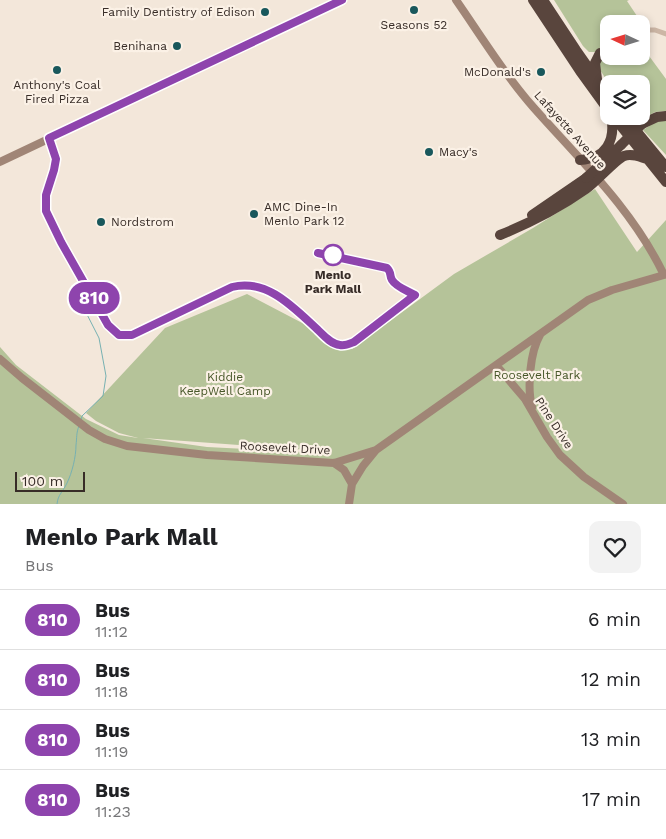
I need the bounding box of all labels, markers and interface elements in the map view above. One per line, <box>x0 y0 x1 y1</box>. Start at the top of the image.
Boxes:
marker: Seasons 52 <box>408 4 420 16</box>
place label: Family Dentistry of Edison <box>102 5 255 19</box>
marker: Family Dentistry of Edison <box>259 6 271 18</box>
north arrow <box>600 15 650 65</box>
map controls <box>600 15 650 125</box>
place label: Seasons 52 <box>381 18 447 32</box>
place label: Benihana <box>113 39 167 53</box>
marker: Benihana <box>171 40 183 52</box>
marker: Anthony's Coal Fired Pizza <box>51 64 63 76</box>
place label: McDonald's <box>464 65 531 79</box>
marker: McDonald's <box>535 66 547 78</box>
button: layers <box>600 75 650 125</box>
place label: Anthony's Coal Fired Pizza <box>13 78 101 106</box>
street label: Lafayette Avenue <box>531 88 609 172</box>
place label: Macy's <box>439 145 478 159</box>
marker: Macy's <box>423 146 435 158</box>
place label: AMC Dine-In Menlo Park 12 <box>264 200 345 228</box>
marker: AMC Dine-In Menlo Park 12 <box>248 208 260 220</box>
place label: Nordstrom <box>111 215 174 229</box>
marker: Nordstrom <box>95 216 107 228</box>
marker: Menlo Park Mall <box>322 244 344 266</box>
place label: Menlo Park Mall <box>305 268 361 296</box>
line badge: 810 <box>65 282 123 314</box>
text: 810 <box>79 287 109 308</box>
park label: Roosevelt Park <box>494 368 581 382</box>
park label: Kiddie KeepWell Camp <box>179 370 271 398</box>
street label: Pine Drive <box>532 395 576 452</box>
street label: Roosevelt Drive <box>239 439 331 457</box>
scale bar <box>15 469 85 492</box>
text: 100 m <box>22 473 63 489</box>
button: heart <box>589 521 641 573</box>
text: Menlo Park Mall <box>25 523 218 551</box>
text: Bus <box>25 556 54 575</box>
text: Bus <box>95 599 130 622</box>
text: 6 min <box>588 608 641 631</box>
text: 810 <box>37 609 68 630</box>
text: 11:12 <box>95 622 128 641</box>
text: Bus <box>95 659 130 682</box>
text: 12 min <box>581 668 641 691</box>
text: 810 <box>37 669 68 690</box>
text: 11:18 <box>95 682 128 701</box>
text: Bus <box>95 719 130 742</box>
text: 13 min <box>581 728 641 751</box>
text: 810 <box>37 729 68 750</box>
text: 11:19 <box>95 742 128 761</box>
text: Bus <box>95 779 130 802</box>
text: 17 min <box>582 788 641 811</box>
text: 810 <box>37 789 68 810</box>
text: 11:23 <box>95 802 131 821</box>

